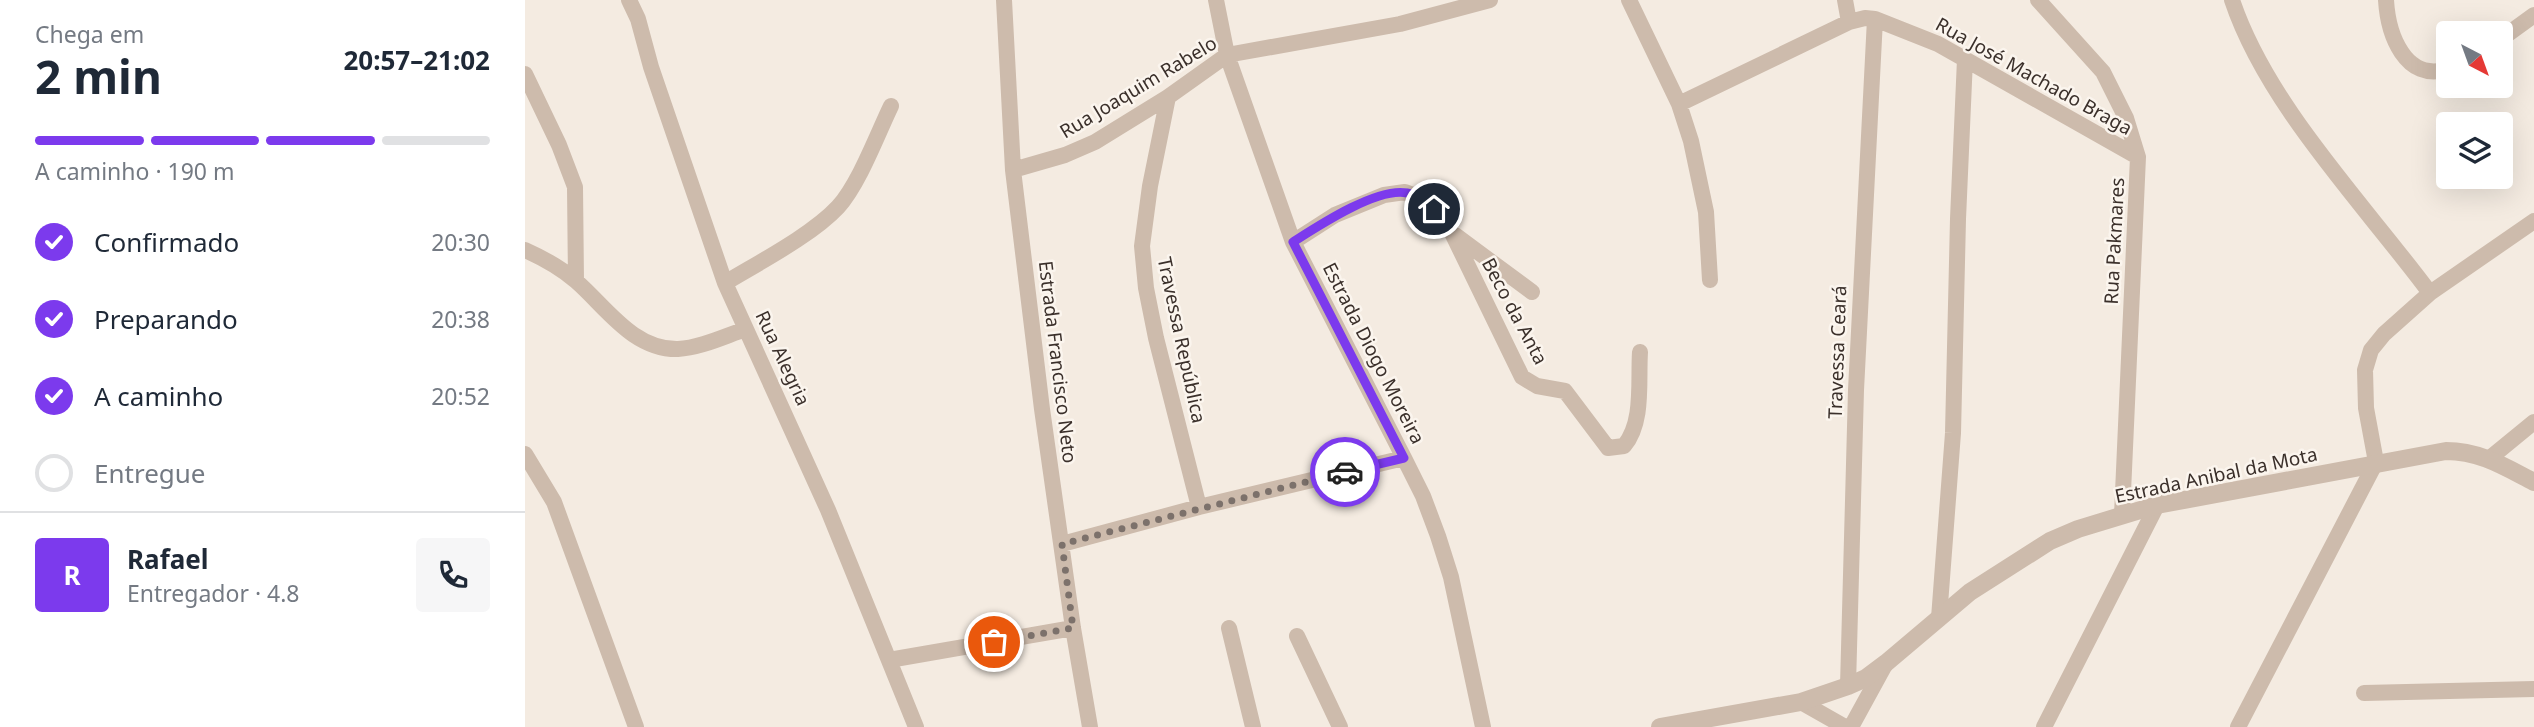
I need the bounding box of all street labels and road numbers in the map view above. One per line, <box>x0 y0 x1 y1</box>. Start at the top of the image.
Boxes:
street label: Rua José Machado Braga <box>1931 11 2137 141</box>
street label: Rua Joaquim Rabelo <box>1055 30 1221 144</box>
street label: Rua Pakmares <box>2098 177 2130 305</box>
street label: Beco da Anta <box>1476 253 1554 369</box>
street label: Travessa República <box>1152 255 1212 425</box>
street label: Estrada Diogo Moreira <box>1317 258 1431 448</box>
street label: Estrada Francisco Neto <box>1033 259 1083 465</box>
street label: Travessa Ceará <box>1822 285 1852 419</box>
street label: Rua Alegria <box>750 306 816 410</box>
street label: Estrada Anibal da Mota <box>2112 441 2320 509</box>

